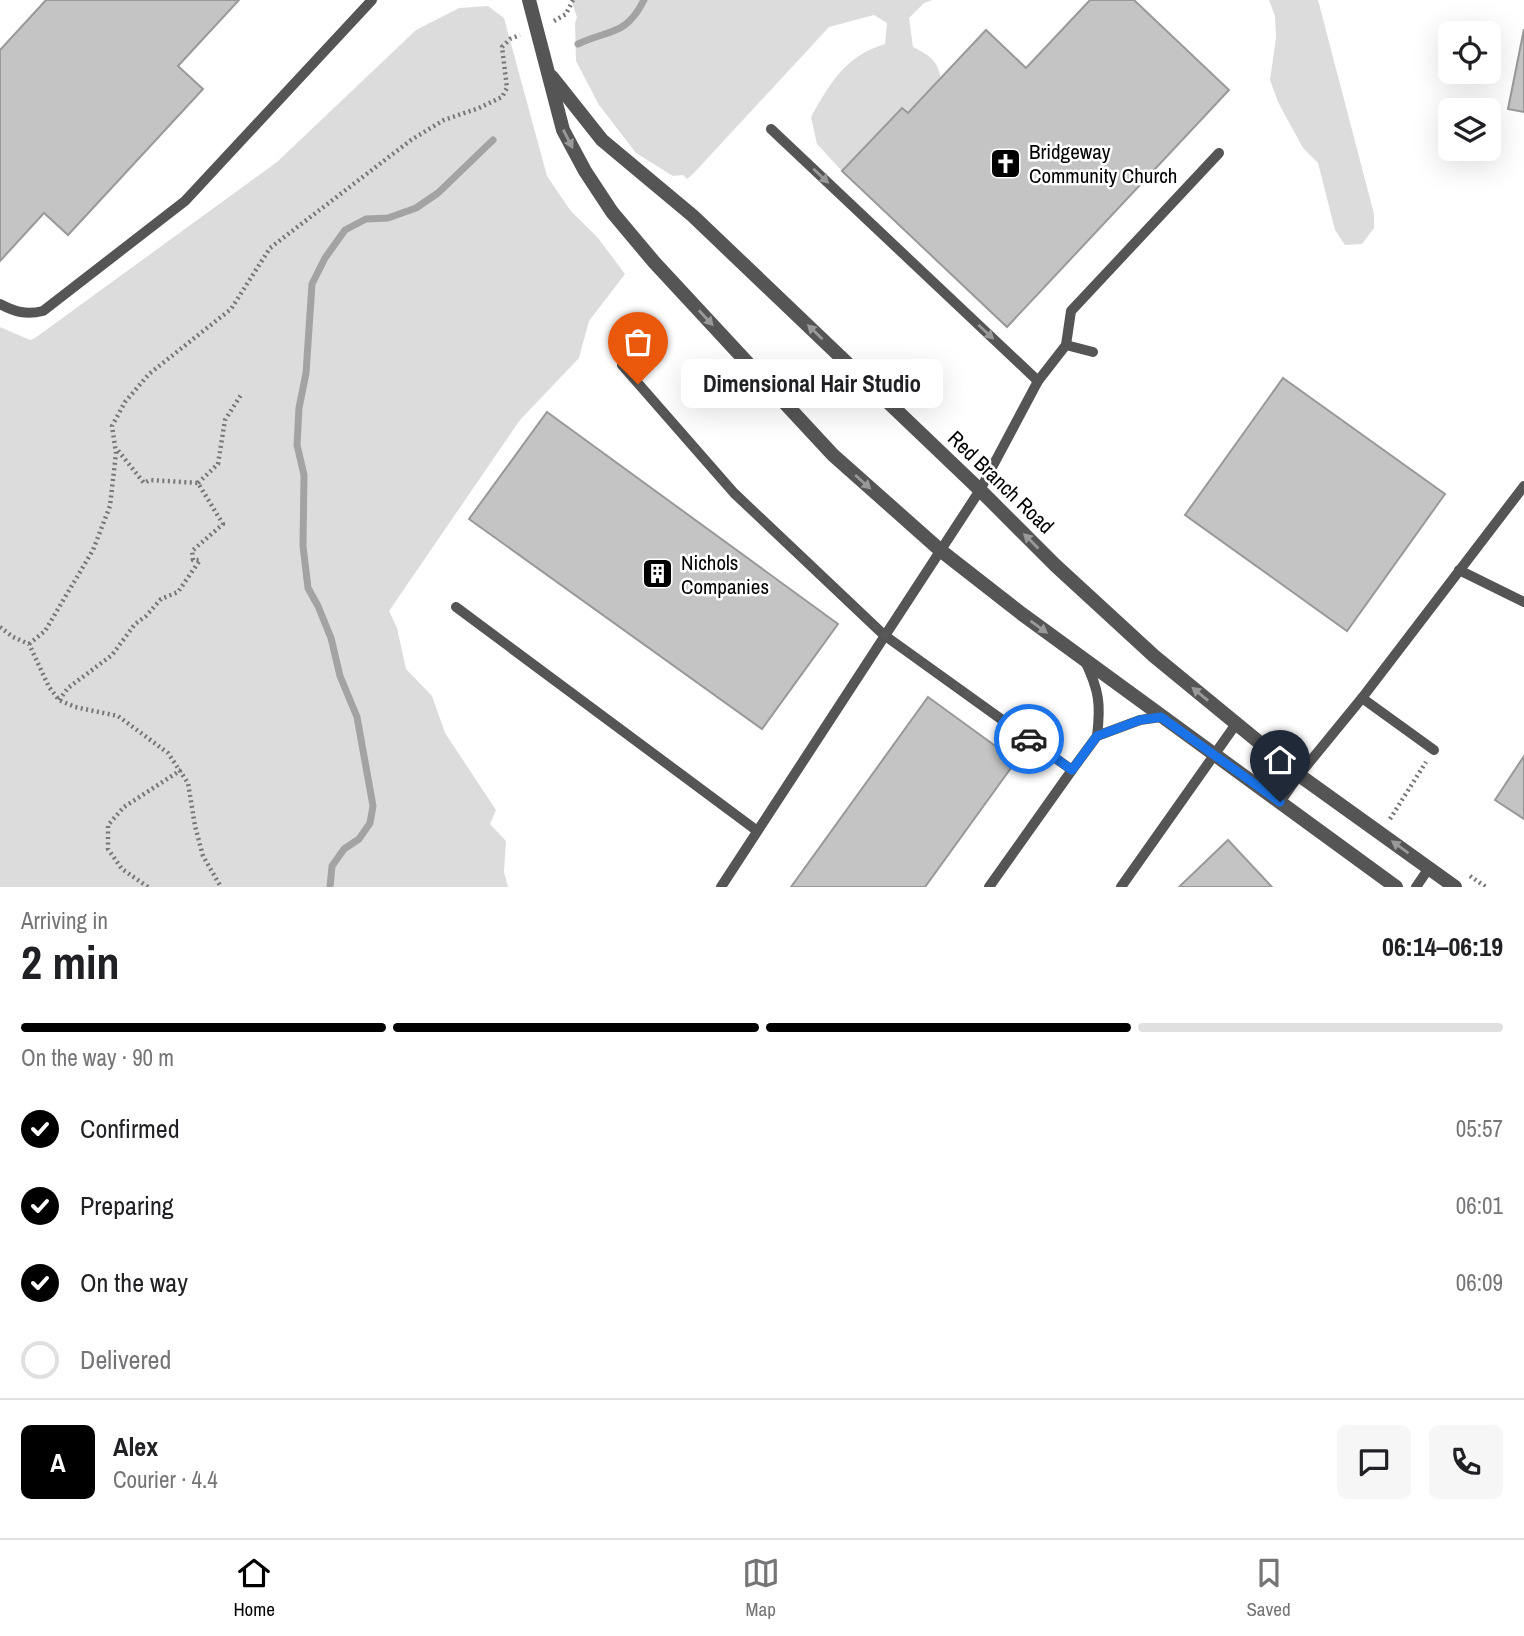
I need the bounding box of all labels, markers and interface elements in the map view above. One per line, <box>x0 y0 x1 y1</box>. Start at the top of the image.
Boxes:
map controls <box>1438 21 1501 161</box>
button: locate <box>1438 21 1501 84</box>
button: layers <box>1438 98 1501 161</box>
one-way arrow <box>562 129 573 149</box>
place label: Bridgeway Community Church <box>1029 137 1177 190</box>
church icon: Bridgeway Community Church <box>989 146 1023 180</box>
one-way arrow <box>812 168 830 184</box>
one-way arrow <box>698 309 714 327</box>
pin <box>608 312 668 384</box>
icon: bag <box>619 323 657 361</box>
one-way arrow <box>806 324 823 341</box>
one-way arrow <box>977 324 994 340</box>
callout: Dimensional Hair Studio <box>680 360 942 408</box>
text: Dimensional Hair Studio <box>703 368 921 399</box>
street label: Red Branch Road <box>942 424 1060 540</box>
one-way arrow <box>855 474 872 489</box>
one-way arrow <box>1024 533 1040 550</box>
place label: Nichols Companies <box>681 548 769 601</box>
building icon: Nichols Companies <box>641 557 675 591</box>
one-way arrow <box>1030 620 1048 634</box>
one-way arrow <box>1191 687 1208 702</box>
courier <box>994 704 1064 774</box>
icon: car <box>1010 720 1048 758</box>
pin <box>1250 730 1310 802</box>
icon: home <box>1261 741 1299 779</box>
one-way arrow <box>1391 840 1409 854</box>
text: Arriving in <box>21 905 108 936</box>
text: 06:14–06:19 <box>1382 929 1503 964</box>
text: 2 min <box>21 931 120 993</box>
text: On the way · 90 m <box>21 1042 174 1073</box>
icon: check <box>21 1110 59 1148</box>
text: Confirmed <box>80 1111 180 1146</box>
text: 05:57 <box>1456 1113 1503 1144</box>
icon: check <box>21 1187 59 1225</box>
text: Preparing <box>80 1188 174 1223</box>
text: 06:01 <box>1456 1190 1503 1221</box>
icon: check <box>21 1264 59 1302</box>
text: On the way <box>80 1265 188 1300</box>
text: 06:09 <box>1456 1267 1503 1298</box>
text: Delivered <box>80 1342 171 1377</box>
button: chat <box>1337 1425 1411 1499</box>
button: phone <box>1429 1425 1503 1499</box>
text: Alex <box>113 1429 158 1464</box>
text: A <box>50 1445 66 1480</box>
text: Courier · 4.4 <box>113 1464 218 1495</box>
tab: Home <box>233 1554 275 1622</box>
tab: Map <box>742 1554 780 1622</box>
tab: Saved <box>1246 1554 1291 1622</box>

